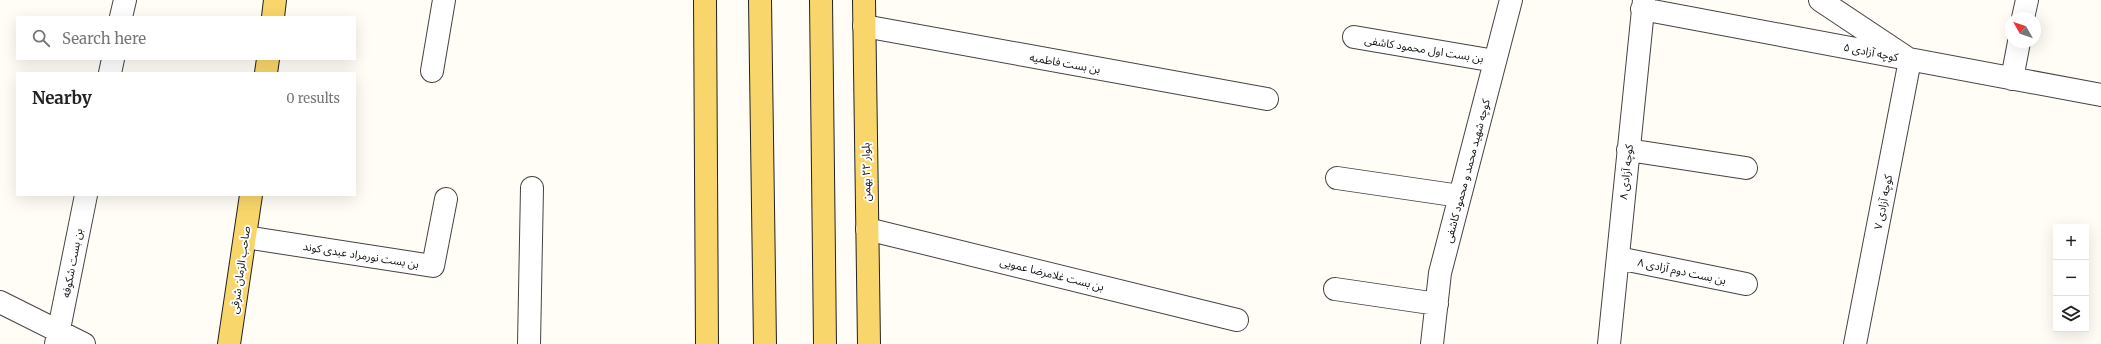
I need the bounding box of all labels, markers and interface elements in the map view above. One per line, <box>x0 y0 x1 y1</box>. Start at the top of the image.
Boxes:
north arrow <box>2005 12 2041 48</box>
search box <box>16 16 356 60</box>
icon: search <box>30 27 52 49</box>
text: Search here <box>62 29 146 48</box>
street label: بن بست اول محمود کاشفی <box>1363 33 1485 65</box>
street label: کوچه آزادی ۵ <box>1842 40 1900 65</box>
street label: بن بست فاطمیه <box>1028 50 1102 76</box>
text: Nearby <box>32 87 92 109</box>
text: 0 results <box>286 90 340 107</box>
street label: کوچه شهید محمد و محمود کاشفی <box>1441 97 1494 245</box>
street label: بلوار ۲۲ بهمن <box>858 142 874 202</box>
street label: کوچه آزادی ۸ <box>1616 143 1637 201</box>
street label: کوچه آزادی ۷ <box>1871 173 1896 231</box>
map controls <box>2053 224 2089 332</box>
button: + <box>2053 224 2089 260</box>
street label: صاحب الزمان شرقی <box>227 225 253 315</box>
street label: بن بست شکوفه <box>58 227 86 299</box>
street label: بن بست نورمراد عبدی کوند <box>302 239 420 271</box>
street label: بن بست غلامرضا عمویی <box>999 254 1105 294</box>
street label: بن بست دوم آزادی ۸ <box>1636 255 1728 288</box>
button: − <box>2053 260 2089 296</box>
button: layers <box>2053 296 2089 332</box>

